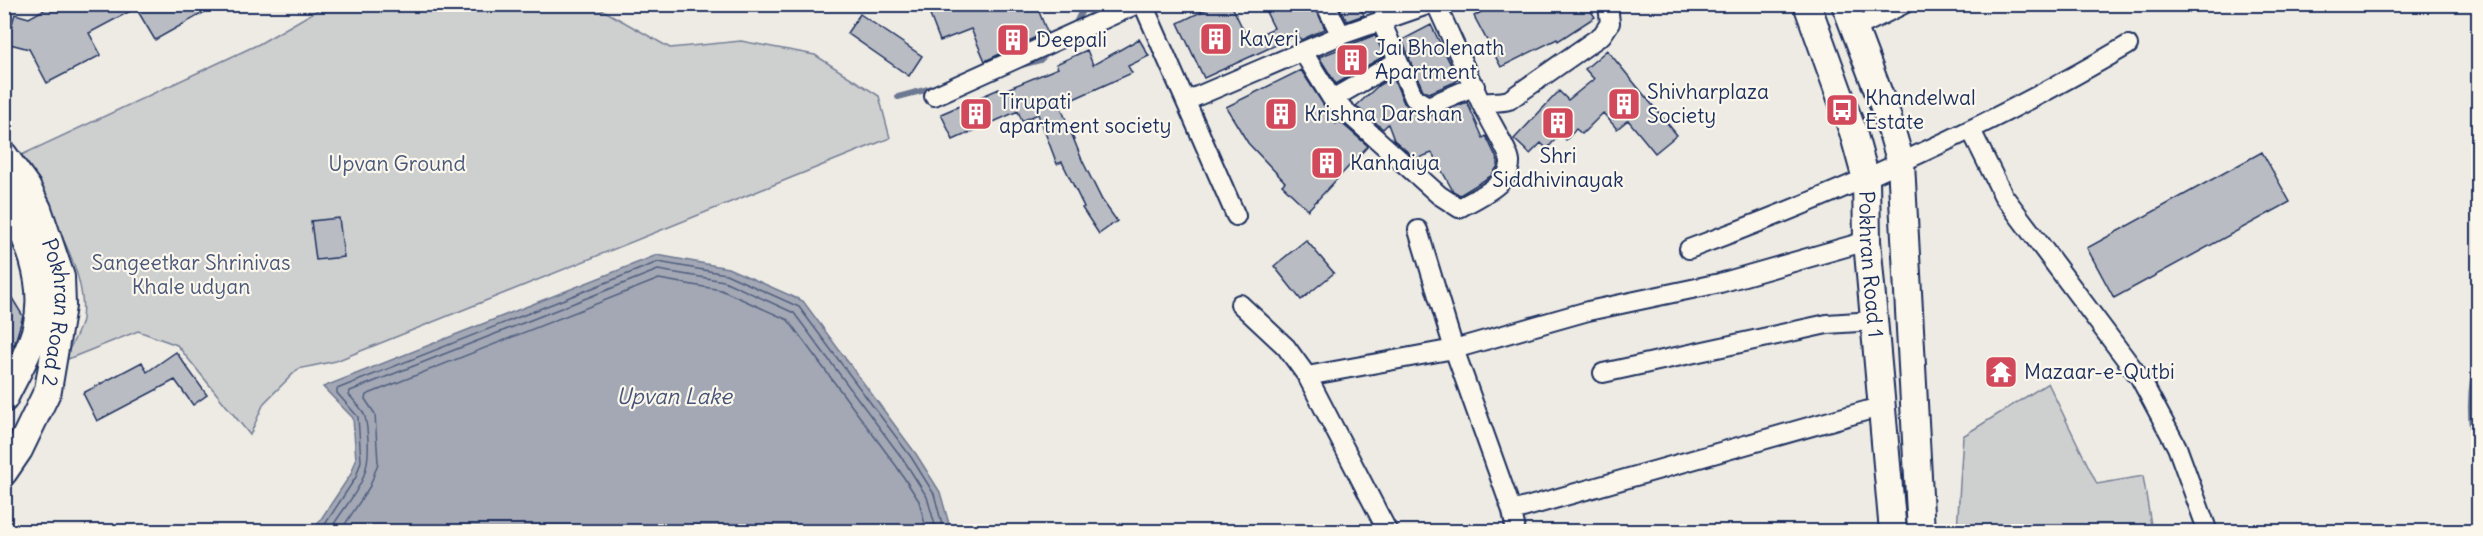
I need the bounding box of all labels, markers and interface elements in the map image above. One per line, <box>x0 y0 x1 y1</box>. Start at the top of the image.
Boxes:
building icon: Kaveri <box>1198 21 1234 57</box>
building icon: Deepali <box>995 22 1031 58</box>
place label: Kaveri <box>1239 25 1299 52</box>
place label: Deepali <box>1036 26 1107 53</box>
place label: Jai Bholenath Apartment <box>1375 34 1504 85</box>
building icon: Jai Bholenath Apartment <box>1334 42 1370 78</box>
place label: Shivharplaza Society <box>1647 78 1769 129</box>
place label: Khandelwal Estate <box>1865 84 1976 135</box>
building icon: Shivharplaza Society <box>1606 86 1642 122</box>
place label: Tirupati apartment society <box>999 88 1171 139</box>
bus stop icon: Khandelwal Estate <box>1824 92 1860 128</box>
building icon: Tirupati apartment society <box>958 96 994 132</box>
building icon: Krishna Darshan <box>1263 96 1299 132</box>
place label: Krishna Darshan <box>1304 100 1462 127</box>
building icon: Shri Siddhivinayak <box>1540 105 1576 141</box>
place label: Shri Siddhivinayak <box>1492 142 1624 193</box>
building icon: Kanhaiya <box>1309 145 1345 181</box>
place label: Kanhaiya <box>1350 149 1440 176</box>
park label: Upvan Ground <box>328 150 466 177</box>
street label: Pokhran Road 1 <box>1853 190 1890 338</box>
street label: Pokhran Road 2 <box>36 235 76 388</box>
park label: Sangeetkar Shrinivas Khale udyan <box>92 249 290 300</box>
temple icon: Mazaar-e-Qutbi <box>1983 354 2019 390</box>
place label: Mazaar-e-Qutbi <box>2024 358 2175 385</box>
water label: Upvan Lake <box>616 382 734 410</box>

